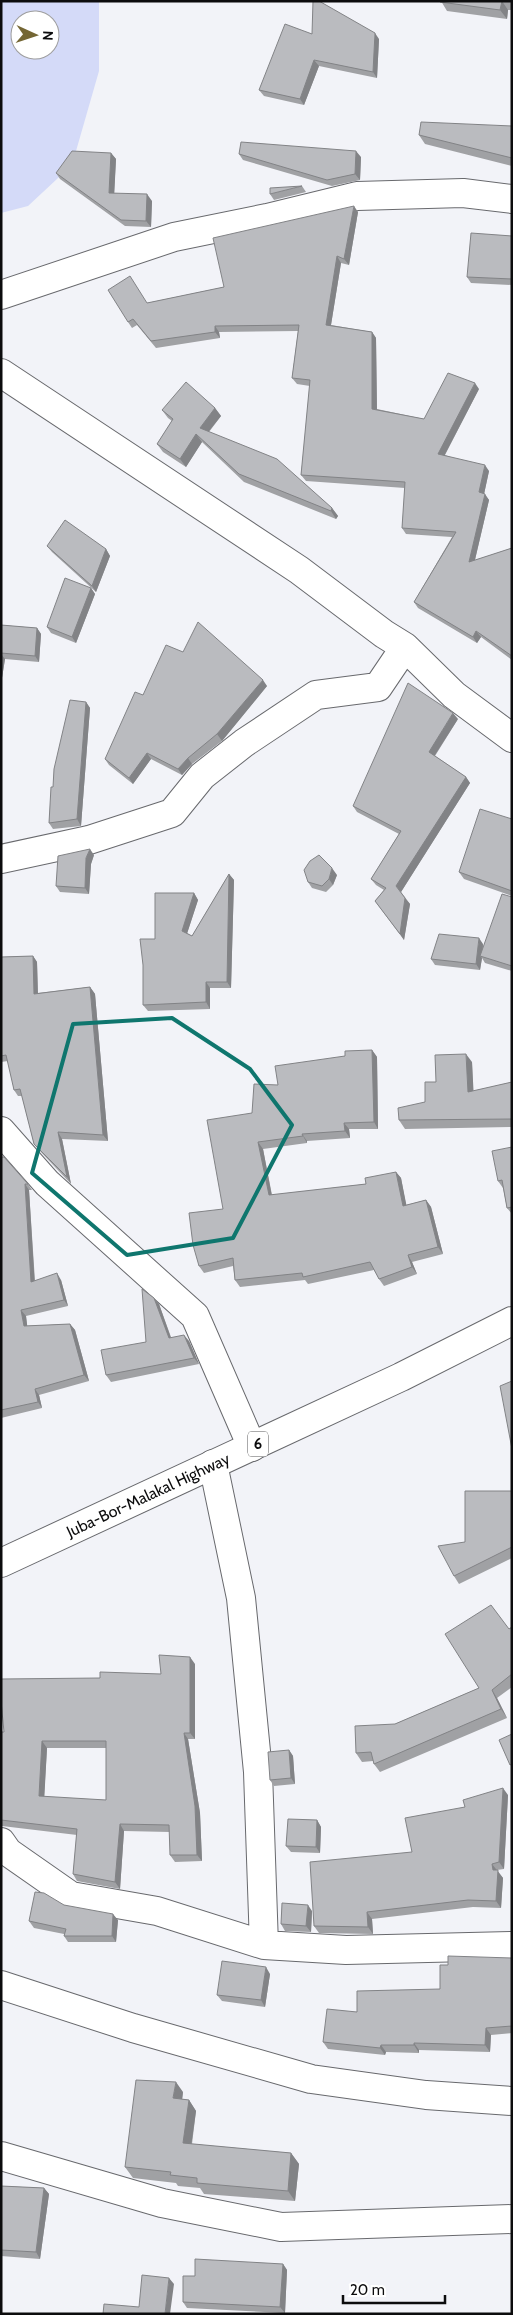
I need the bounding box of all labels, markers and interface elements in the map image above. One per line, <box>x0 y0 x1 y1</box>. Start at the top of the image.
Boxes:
north arrow <box>10 10 60 60</box>
text: N <box>39 30 57 41</box>
road number: 6 <box>248 1432 268 1456</box>
street label: Juba-Bor-Malakal Highway <box>62 1449 233 1541</box>
scale bar <box>343 2272 446 2304</box>
text: 20 m <box>350 2281 385 2299</box>

